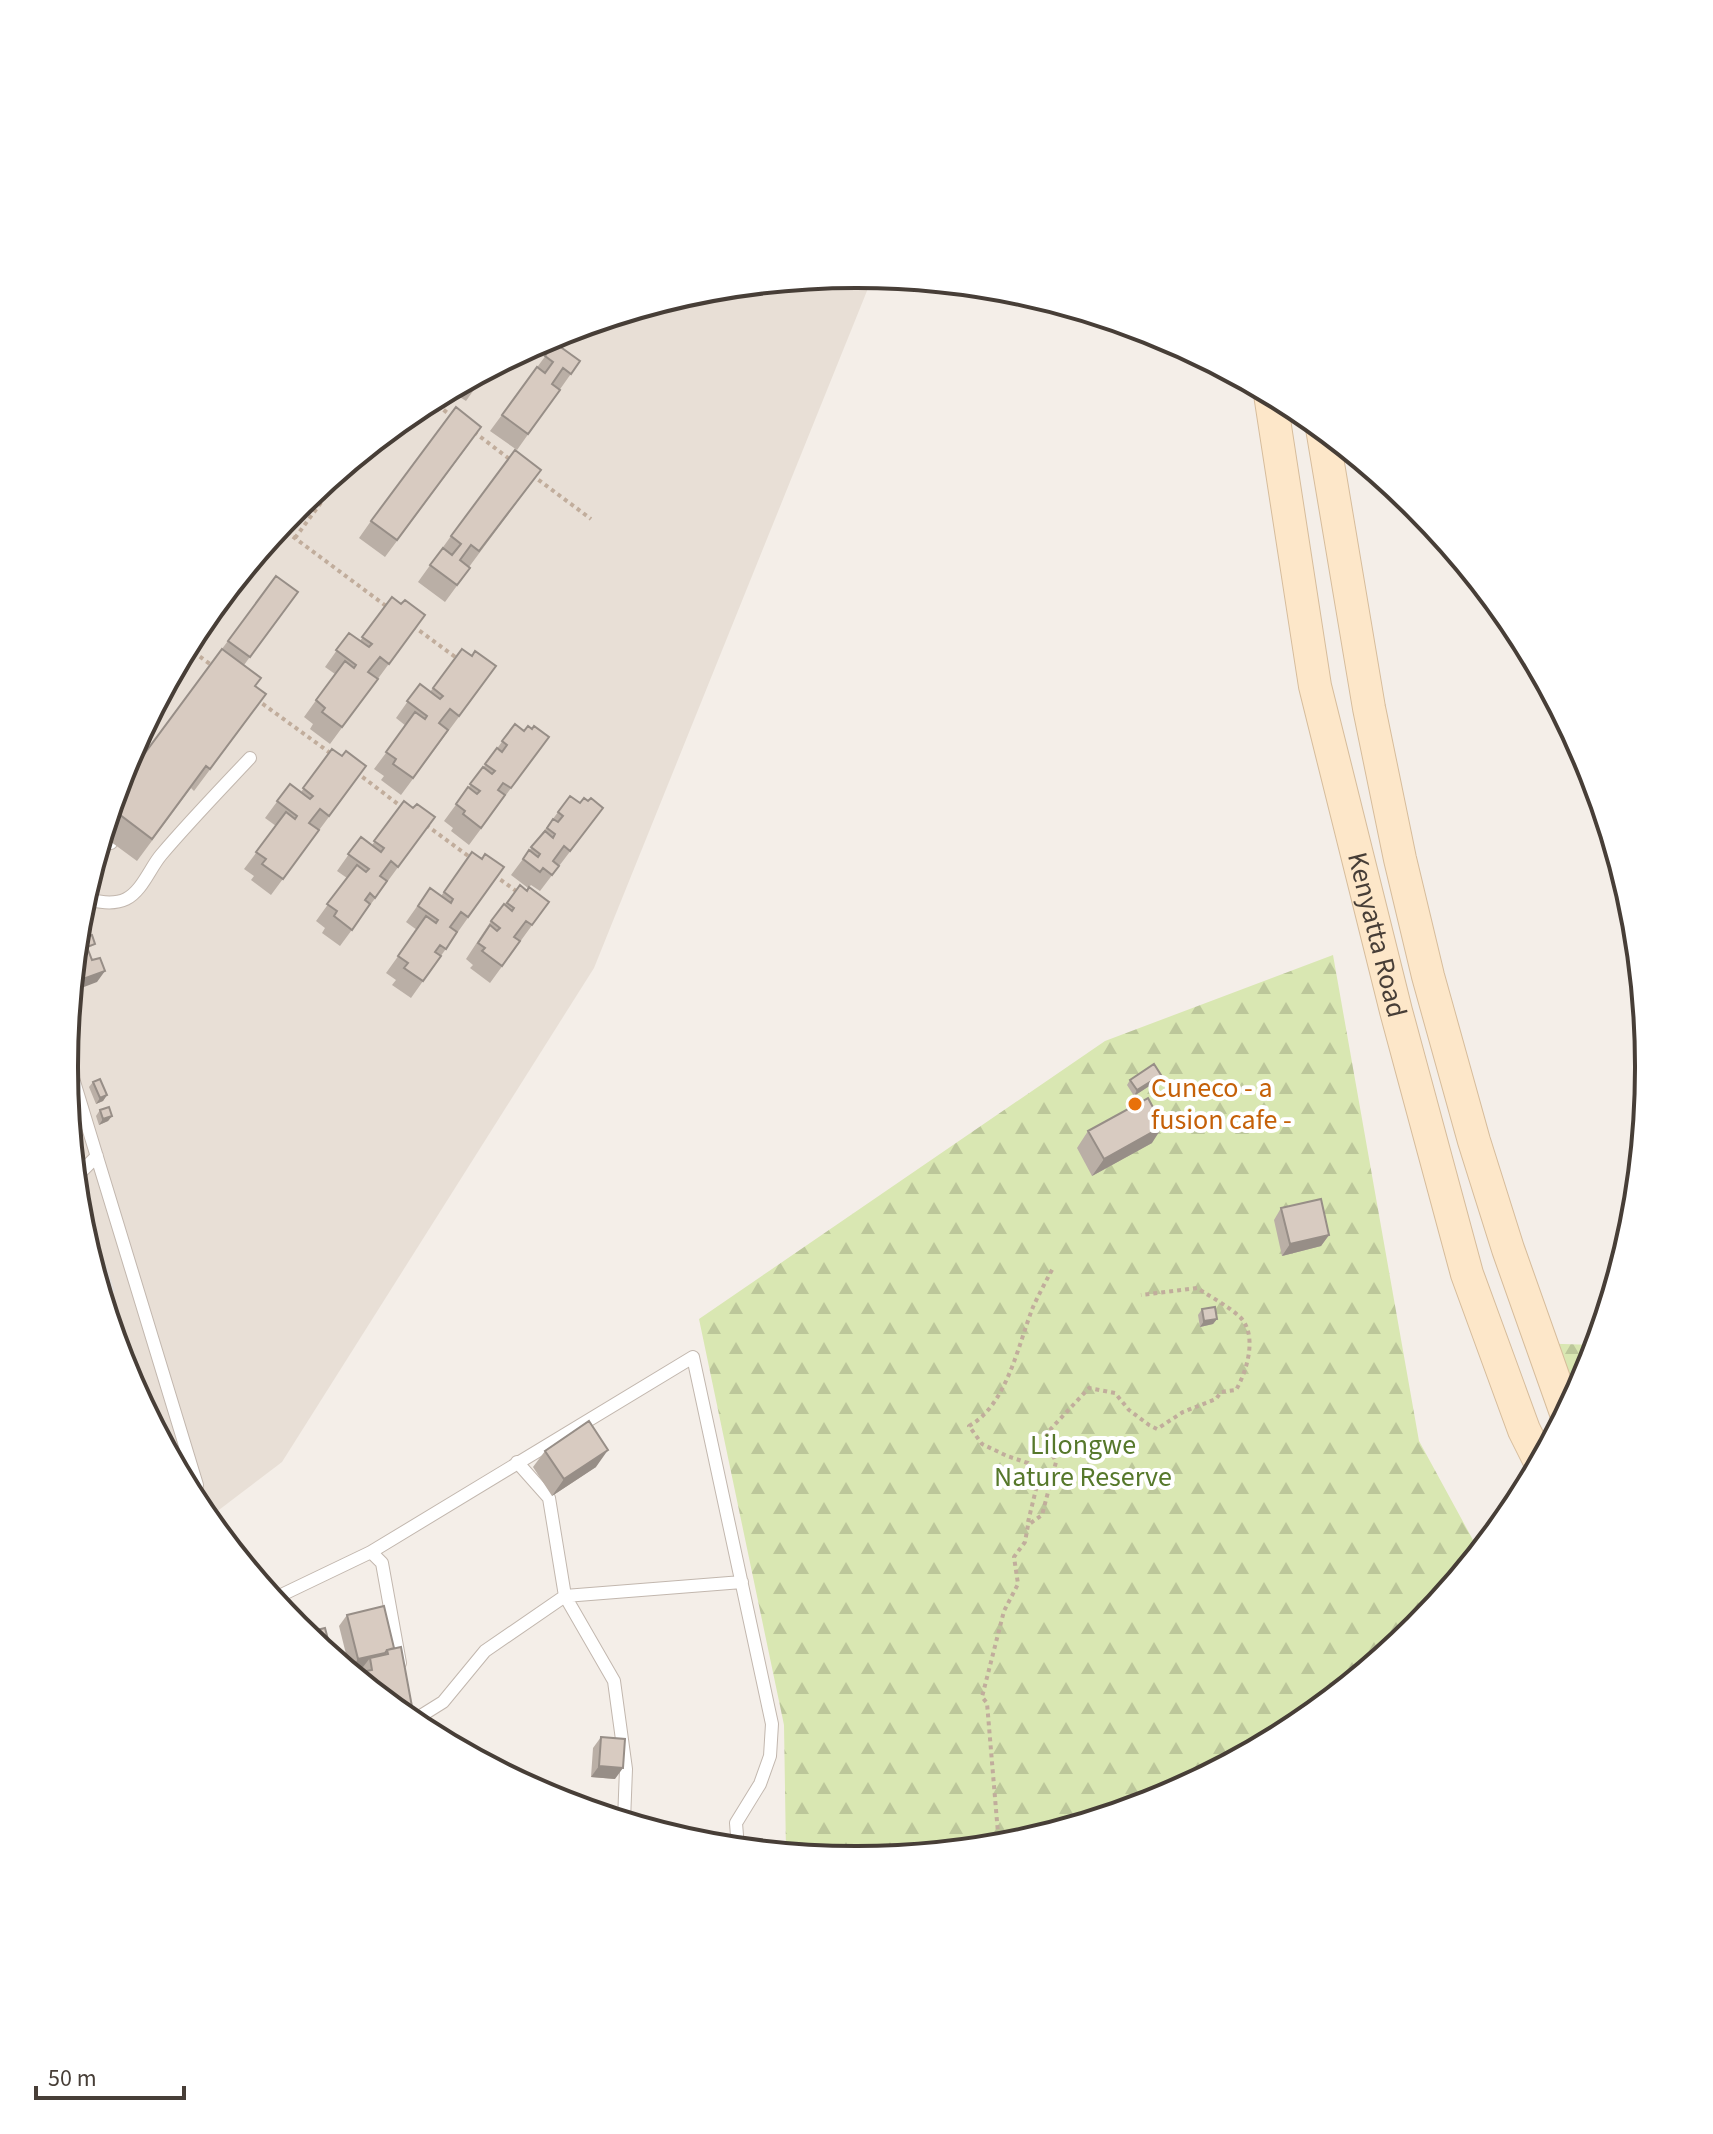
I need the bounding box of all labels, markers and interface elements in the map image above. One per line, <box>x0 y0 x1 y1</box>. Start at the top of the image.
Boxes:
street label: Kenyatta Road <box>1337 848 1417 1022</box>
place label: Cuneco - a fusion cafe - <box>1151 1068 1292 1140</box>
marker: Cuneco - a fusion cafe - <box>1126 1095 1144 1113</box>
park label: Lilongwe Nature Reserve <box>994 1425 1172 1497</box>
scale bar <box>36 2050 184 2100</box>
text: 50 m <box>48 2061 97 2096</box>

